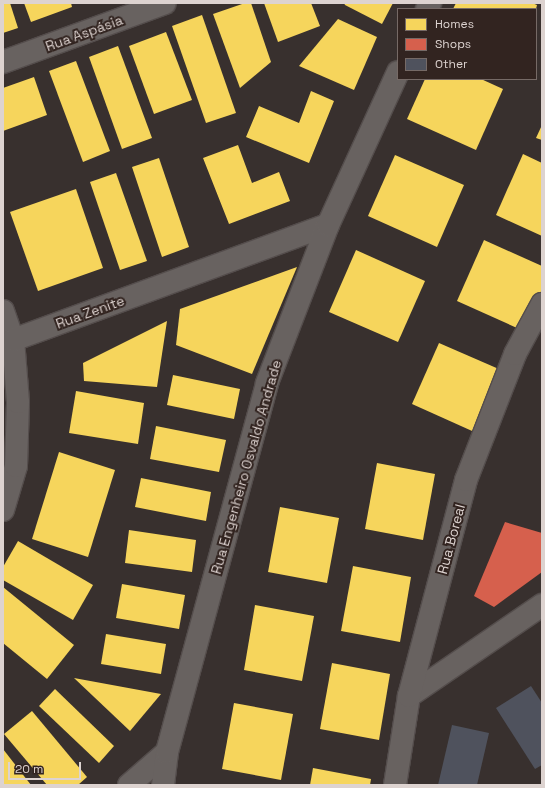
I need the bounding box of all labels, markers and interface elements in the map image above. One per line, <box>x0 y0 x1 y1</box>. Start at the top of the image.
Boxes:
legend <box>397 8 537 80</box>
street label: Rua Aspásia <box>43 11 125 55</box>
text: Homes <box>435 16 474 32</box>
text: Shops <box>435 36 471 52</box>
text: Other <box>435 56 468 72</box>
street label: Rua Zenite <box>53 292 127 332</box>
street label: Rua Engenheiro Osvaldo Andrade <box>207 358 285 576</box>
street label: Rua Boreal <box>434 502 468 576</box>
scale bar <box>10 754 83 780</box>
text: 20 m <box>15 761 43 777</box>

